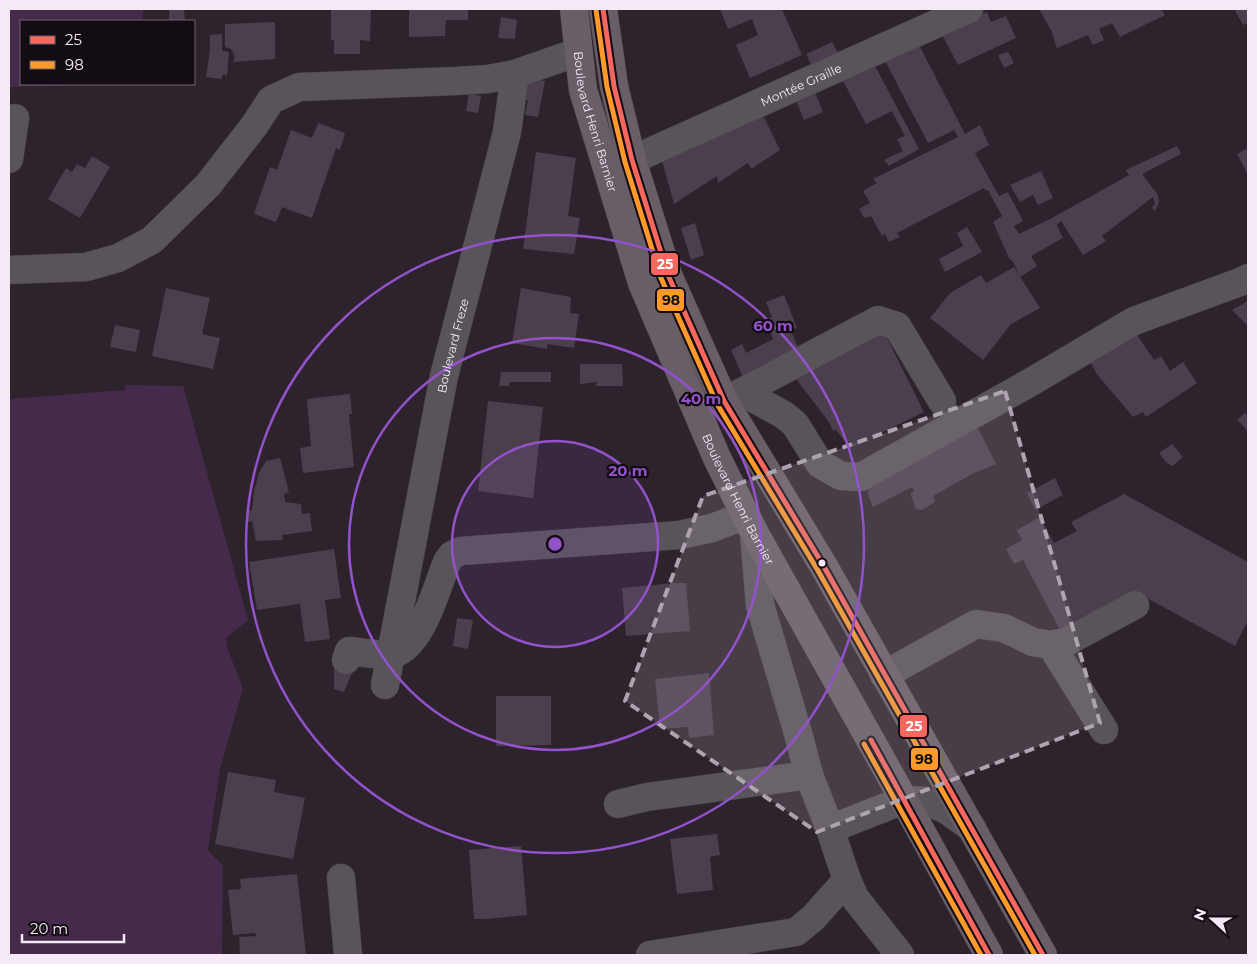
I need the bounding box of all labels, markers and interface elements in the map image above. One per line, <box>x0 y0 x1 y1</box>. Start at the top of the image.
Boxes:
legend <box>20 20 195 85</box>
text: 25 <box>65 30 82 49</box>
street label: Boulevard Henri Barnier <box>571 50 621 194</box>
text: 98 <box>65 55 84 74</box>
street label: Montée Graille <box>758 60 844 109</box>
line badge: 25 <box>650 252 679 276</box>
text: 25 <box>657 255 673 273</box>
line badge: 98 <box>656 288 685 312</box>
text: 98 <box>662 291 680 309</box>
street label: Boulevard Freze <box>433 297 471 394</box>
text: 60 m <box>753 316 793 335</box>
text: 40 m <box>681 389 721 408</box>
street label: Boulevard Henri Barnier <box>700 431 778 567</box>
text: 20 m <box>608 461 648 480</box>
centre of rings <box>546 535 564 553</box>
unlabelled marker <box>817 558 827 568</box>
line badge: 25 <box>899 714 928 738</box>
text: 25 <box>906 717 922 735</box>
line badge: 98 <box>910 747 939 771</box>
text: 98 <box>915 750 933 768</box>
north arrow <box>1187 894 1237 944</box>
text: N <box>1189 906 1210 923</box>
scale bar <box>22 912 125 944</box>
text: 20 m <box>30 919 68 938</box>

